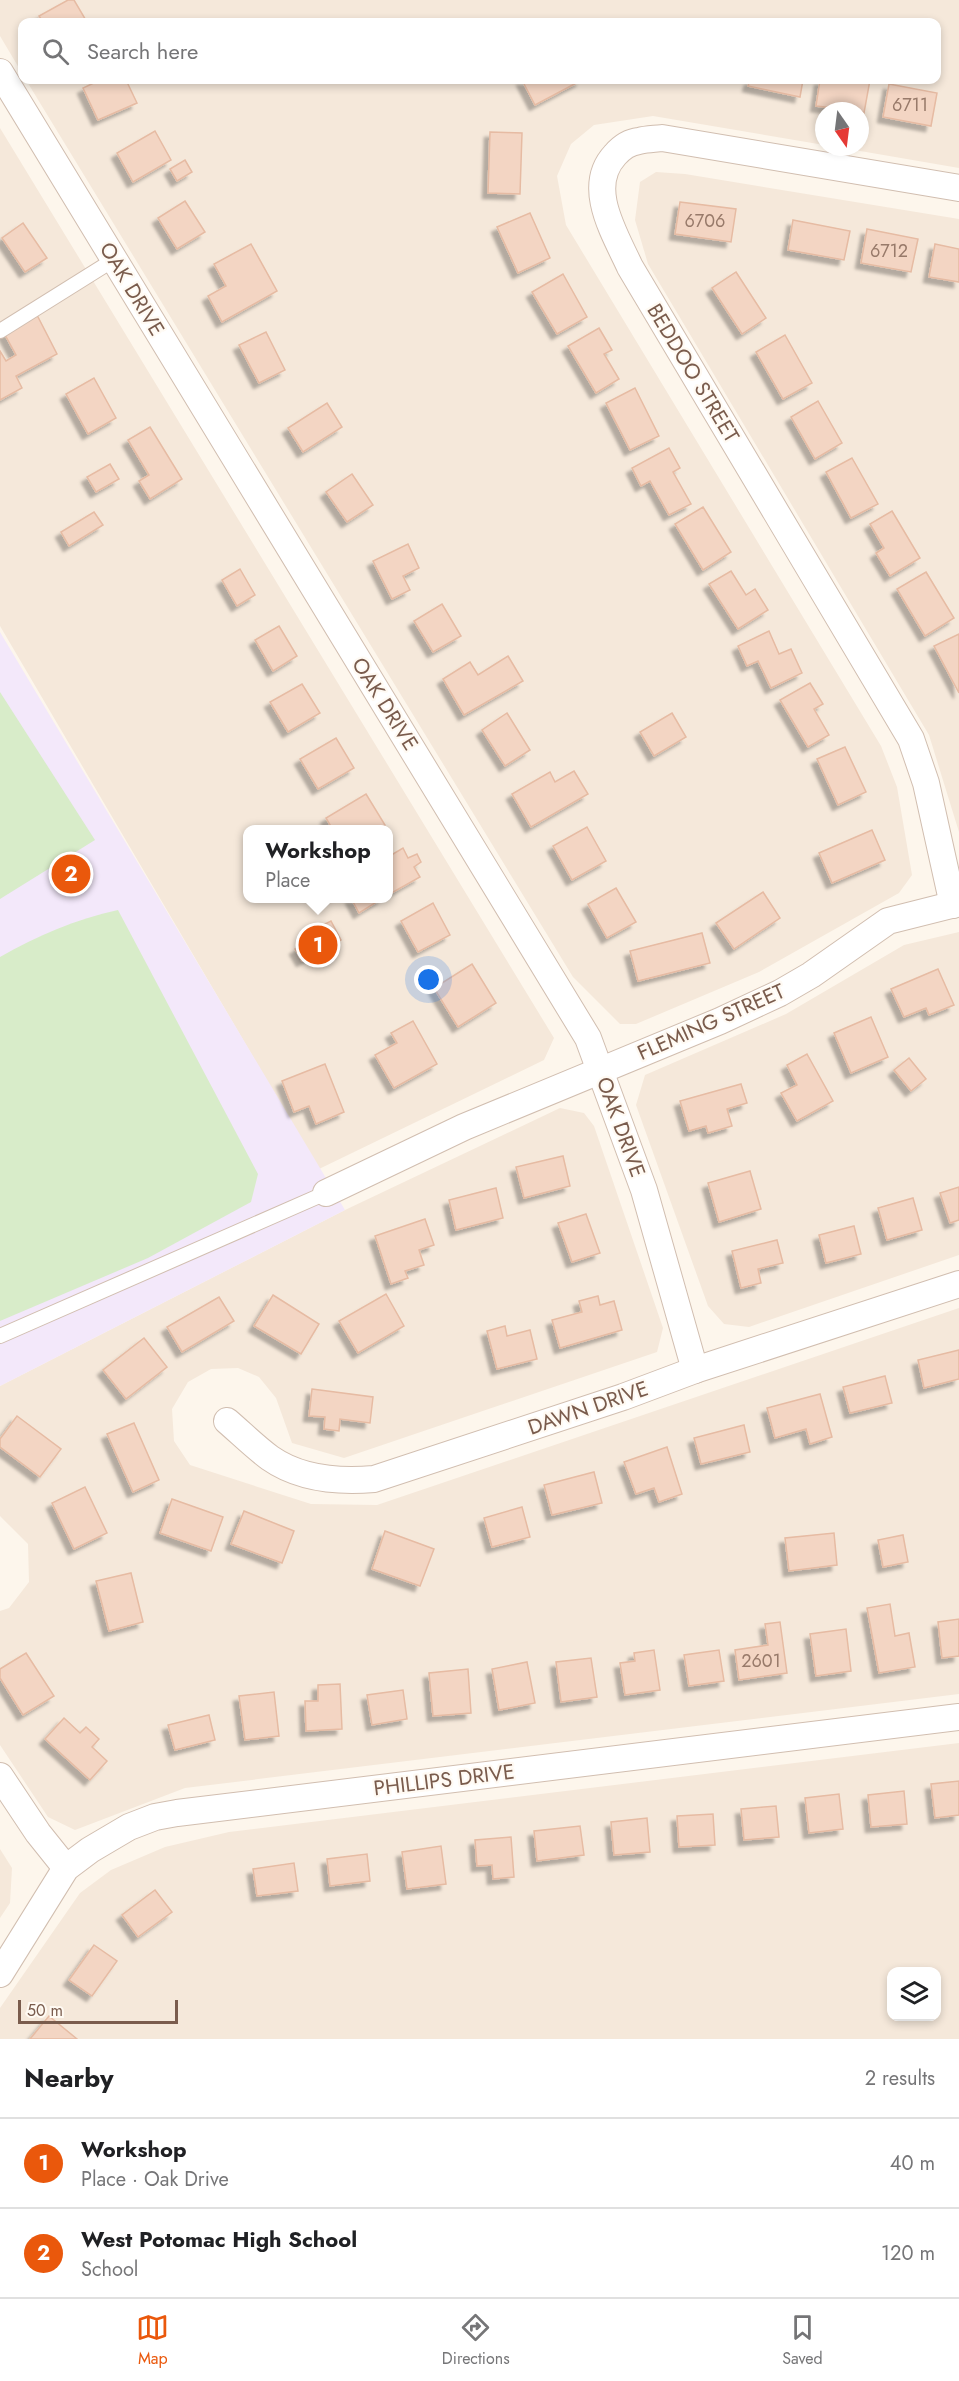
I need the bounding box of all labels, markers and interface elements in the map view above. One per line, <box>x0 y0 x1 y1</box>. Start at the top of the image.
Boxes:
search box <box>18 18 941 84</box>
icon: search <box>39 35 72 68</box>
text: Search here <box>87 35 198 67</box>
house number: 6711 <box>892 92 928 118</box>
north arrow <box>815 102 869 156</box>
house number: 6706 <box>685 208 726 234</box>
street label: OAK DRIVE <box>92 236 172 342</box>
house number: 6712 <box>870 238 908 264</box>
street label: BEDDOO STREET <box>640 298 746 448</box>
street label: OAK DRIVE <box>345 652 425 756</box>
popup <box>243 825 393 903</box>
text: Workshop <box>265 834 371 866</box>
pin: 2 <box>52 852 90 896</box>
text: Place <box>265 866 310 895</box>
pin: 1 <box>298 922 338 968</box>
your location <box>414 965 443 994</box>
street label: FLEMING STREET <box>633 976 790 1068</box>
street label: OAK DRIVE <box>589 1073 653 1181</box>
street label: DAWN DRIVE <box>524 1373 652 1443</box>
house number: 2601 <box>741 1648 781 1674</box>
street label: PHILLIPS DRIVE <box>372 1756 516 1804</box>
map controls <box>887 1967 941 2021</box>
button: layers <box>887 1967 941 2021</box>
scale bar <box>18 1997 178 2024</box>
text: 50 m <box>27 1999 63 2022</box>
text: Nearby <box>24 2059 113 2097</box>
text: 2 results <box>865 2064 935 2093</box>
text: Workshop <box>81 2133 187 2165</box>
text: 1 <box>38 2149 49 2178</box>
text: 40 m <box>890 2149 935 2178</box>
text: Place · Oak Drive <box>81 2165 229 2194</box>
text: West Potomac High School <box>81 2223 357 2255</box>
text: 2 <box>37 2239 50 2268</box>
text: 120 m <box>881 2239 935 2268</box>
text: School <box>81 2255 138 2284</box>
tab: Map <box>136 2311 169 2370</box>
tab: Directions <box>442 2311 510 2370</box>
tab: Saved <box>782 2311 823 2370</box>

